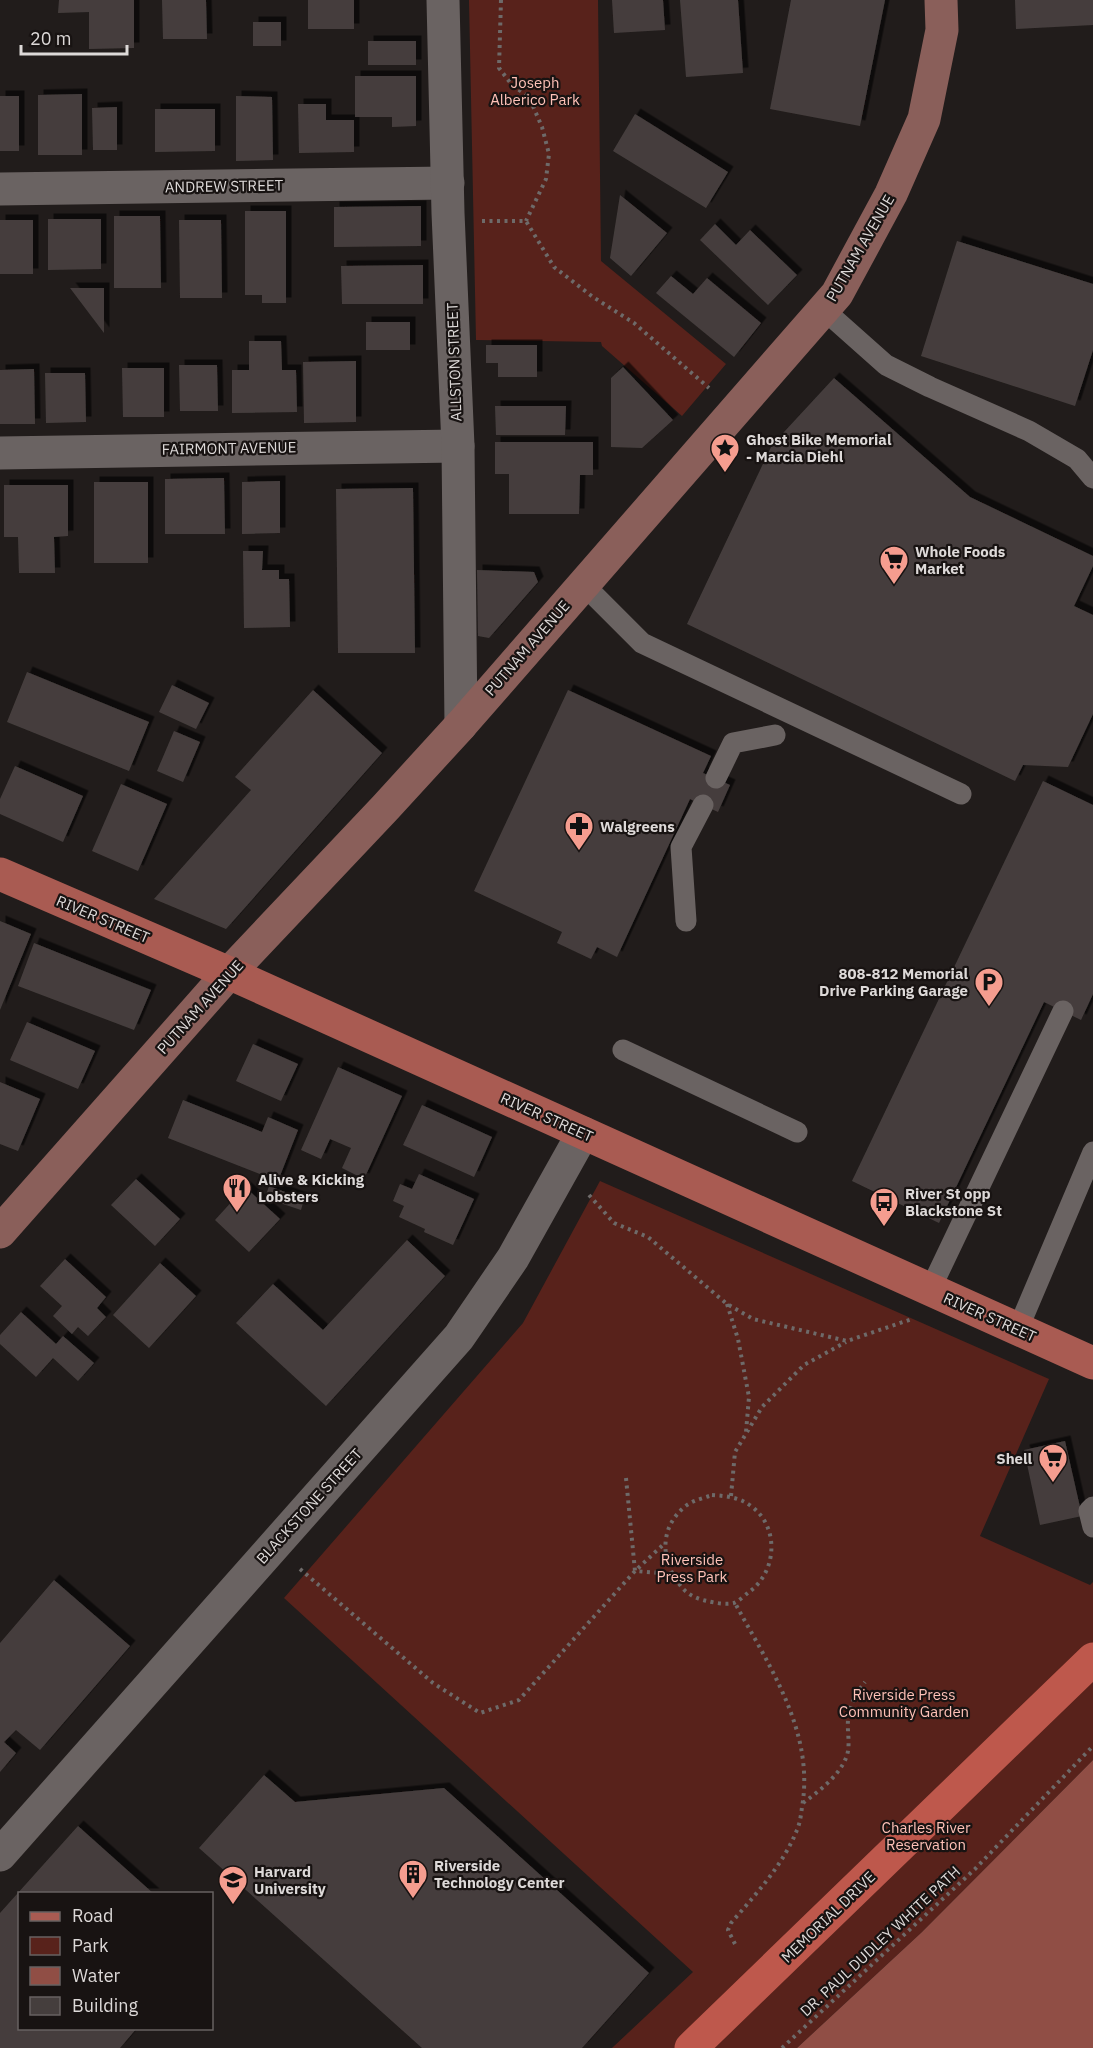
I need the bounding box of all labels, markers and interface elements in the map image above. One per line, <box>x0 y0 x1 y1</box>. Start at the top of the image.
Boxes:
scale bar <box>21 18 128 56</box>
text: 20 m <box>30 27 72 50</box>
park label: Joseph Alberico Park <box>490 73 580 109</box>
street label: ANDREW STREET <box>165 175 284 197</box>
street label: PUTNAM AVENUE <box>822 191 898 305</box>
street label: ALLSTON STREET <box>442 302 466 422</box>
place label: Ghost Bike Memorial - Marcia Diehl <box>746 430 892 466</box>
place icon: Ghost Bike Memorial - Marcia Diehl <box>709 432 741 474</box>
street label: FAIRMONT AVENUE <box>161 437 297 459</box>
place label: Whole Foods Market <box>915 542 1006 578</box>
supermarket icon: Whole Foods Market <box>878 544 910 586</box>
street label: PUTNAM AVENUE <box>480 596 574 700</box>
pharmacy icon: Walgreens <box>563 810 595 852</box>
place label: Walgreens <box>600 817 675 836</box>
street label: RIVER STREET <box>54 891 153 947</box>
street label: PUTNAM AVENUE <box>153 956 247 1058</box>
place label: 808-812 Memorial Drive Parking Garage <box>819 964 968 1000</box>
parking icon: 808-812 Memorial Drive Parking Garage <box>973 966 1005 1008</box>
street label: RIVER STREET <box>498 1088 597 1146</box>
place label: Alive & Kicking Lobsters <box>258 1170 365 1206</box>
restaurant icon: Alive & Kicking Lobsters <box>221 1172 253 1214</box>
place label: River St opp Blackstone St <box>905 1184 1002 1220</box>
bus stop icon: River St opp Blackstone St <box>868 1186 900 1228</box>
street label: RIVER STREET <box>941 1288 1040 1346</box>
supermarket icon: Shell <box>1037 1442 1069 1484</box>
street label: BLACKSTONE STREET <box>252 1444 366 1568</box>
place label: Shell <box>996 1449 1032 1468</box>
park label: Riverside Press Park <box>656 1550 728 1586</box>
park label: Riverside Press Community Garden <box>839 1685 969 1721</box>
park label: Charles River Reservation <box>882 1818 971 1854</box>
place label: Riverside Technology Center <box>434 1856 565 1892</box>
building icon: Riverside Technology Center <box>397 1858 429 1900</box>
place label: Harvard University <box>254 1862 326 1898</box>
street label: DR. PAUL DUDLEY WHITE PATH <box>796 1862 964 2020</box>
school or university icon: Harvard University <box>217 1864 249 1906</box>
street label: MEMORIAL DRIVE <box>777 1867 879 1967</box>
legend <box>18 1892 213 2030</box>
text: Road <box>72 1904 113 1927</box>
text: Park <box>72 1934 109 1957</box>
text: Water <box>72 1964 121 1987</box>
text: Building <box>72 1994 139 2017</box>

